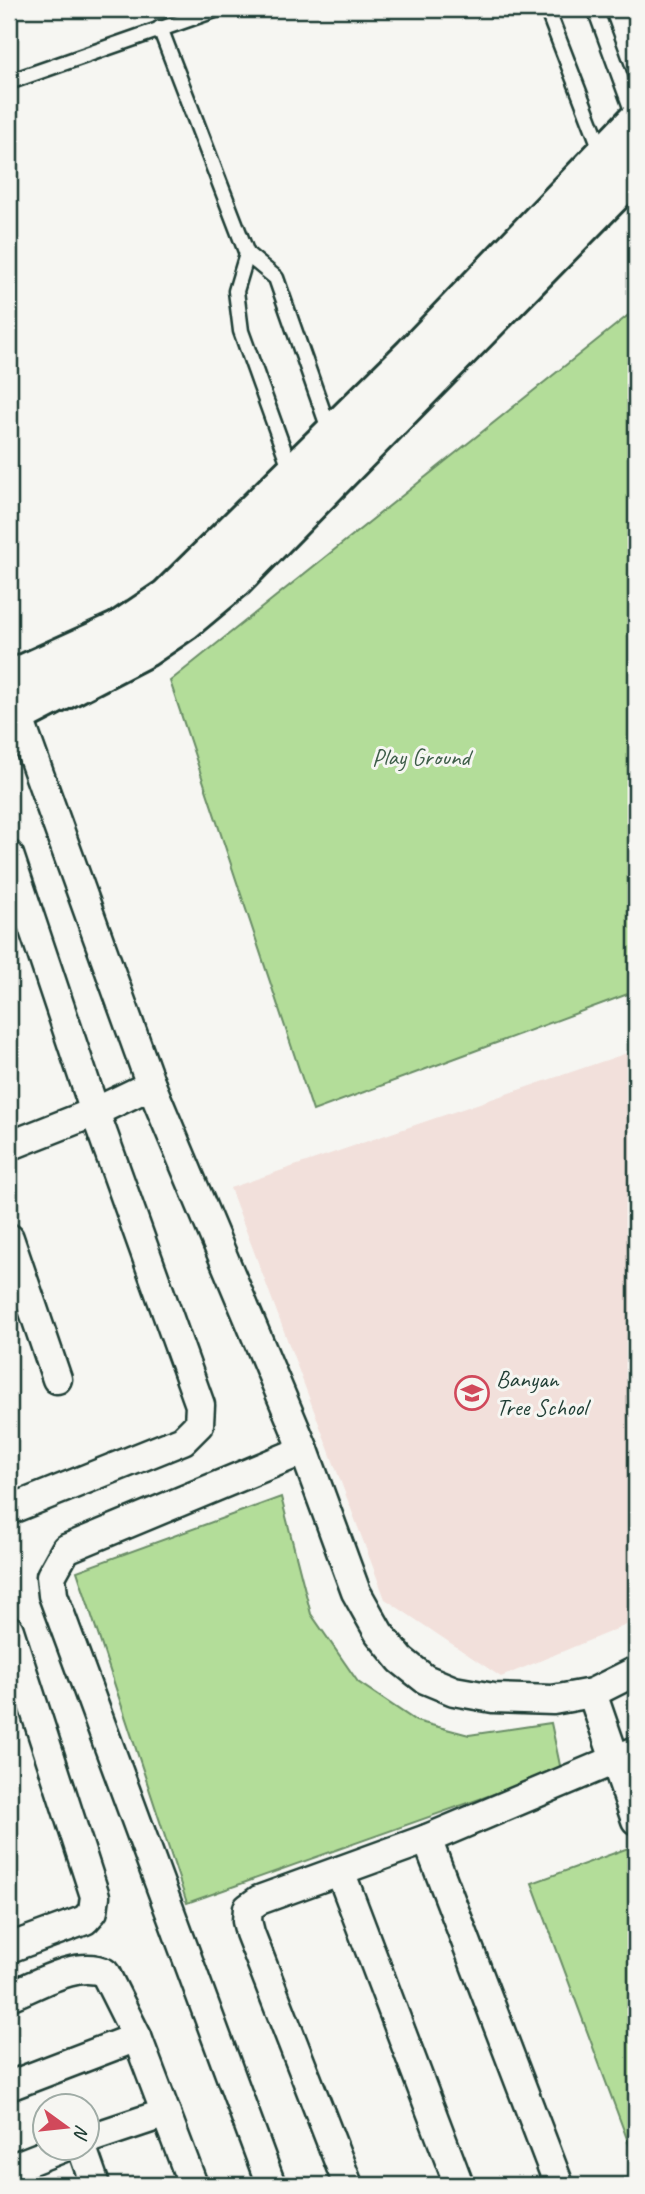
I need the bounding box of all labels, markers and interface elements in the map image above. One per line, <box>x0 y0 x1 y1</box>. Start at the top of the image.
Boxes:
park label: Play Ground <box>372 742 474 772</box>
place label: Banyan Tree School <box>496 1364 591 1422</box>
school or university icon: Banyan Tree School <box>453 1374 491 1412</box>
north arrow <box>32 2092 102 2162</box>
text: N <box>68 2122 95 2143</box>

